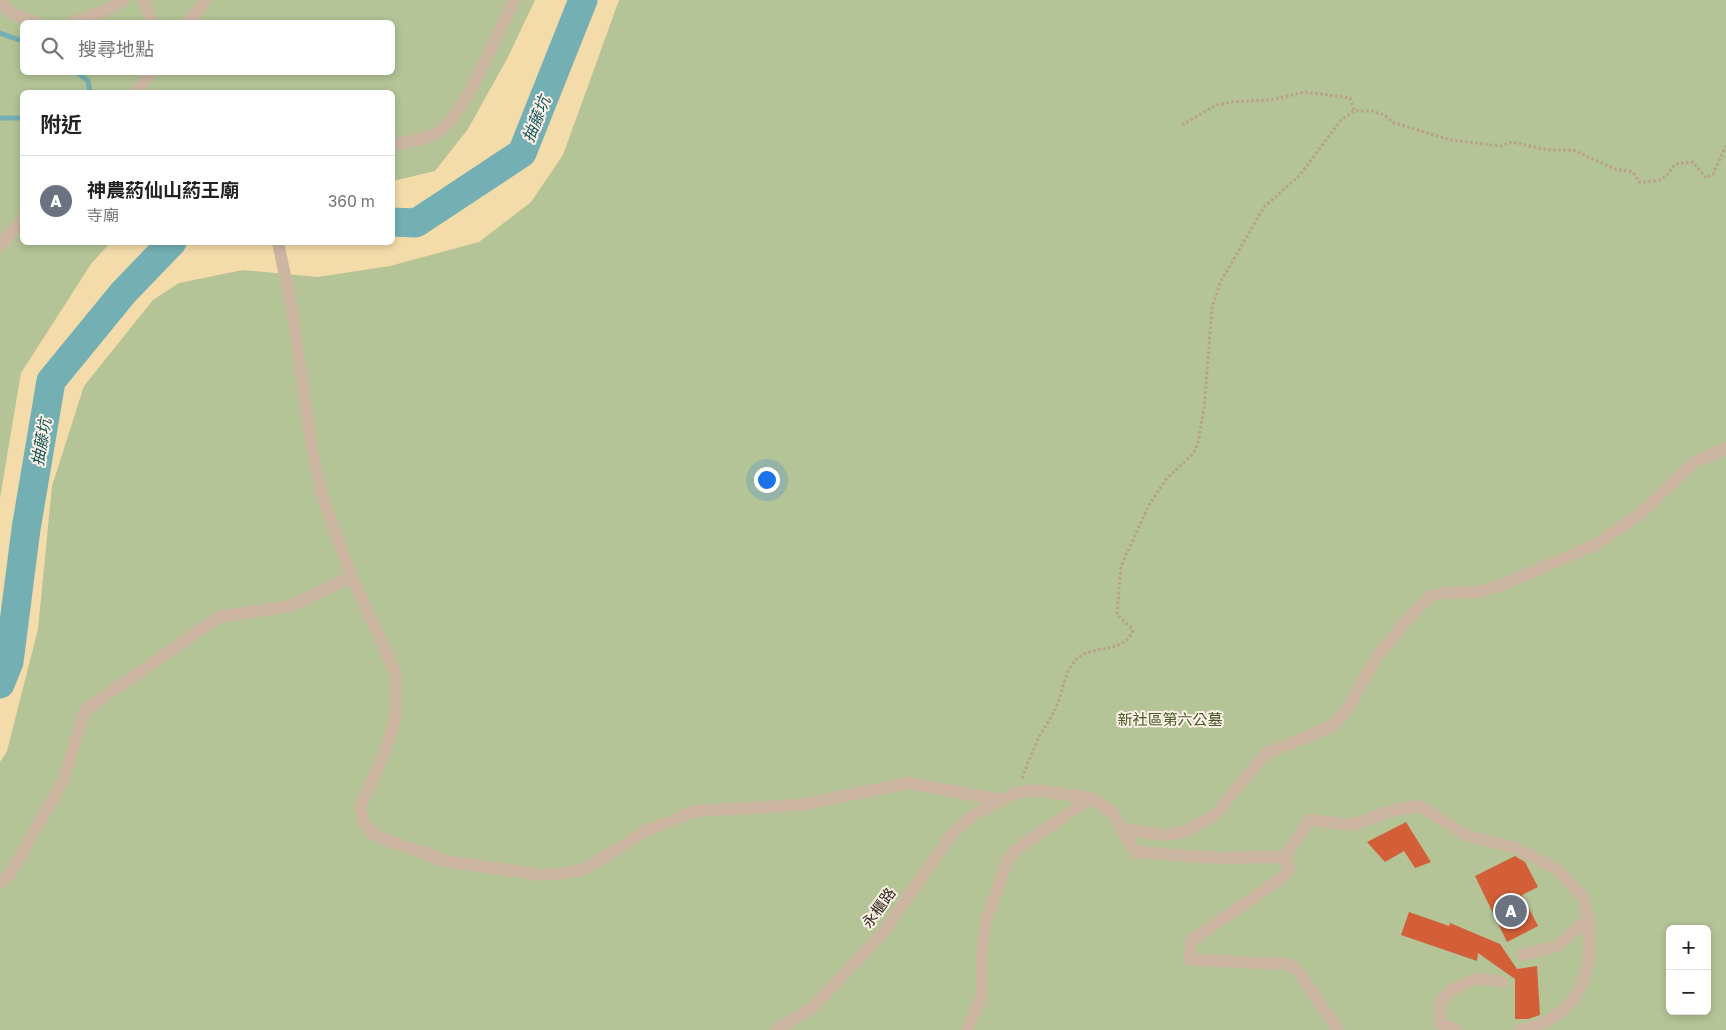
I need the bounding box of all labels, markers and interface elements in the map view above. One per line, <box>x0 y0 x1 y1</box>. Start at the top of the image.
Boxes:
search box <box>20 20 395 75</box>
icon: search <box>38 34 66 62</box>
text: 搜尋地點 <box>78 37 154 60</box>
water label: 抽藤坑 <box>518 91 555 145</box>
text: 附近 <box>40 111 82 137</box>
text: 神農葯仙山葯王廟 <box>87 178 239 201</box>
text: A <box>50 191 62 211</box>
text: 360 m <box>328 191 375 211</box>
text: 寺廟 <box>87 205 119 225</box>
water label: 抽藤坑 <box>27 415 55 467</box>
your location <box>754 467 780 493</box>
park label: 新社區第六公墓 <box>1117 710 1223 728</box>
street label: 永櫃路 <box>858 884 899 931</box>
pin: A <box>1495 892 1527 930</box>
map controls <box>1666 925 1711 1015</box>
button: + <box>1666 925 1711 970</box>
button: − <box>1666 970 1711 1015</box>

